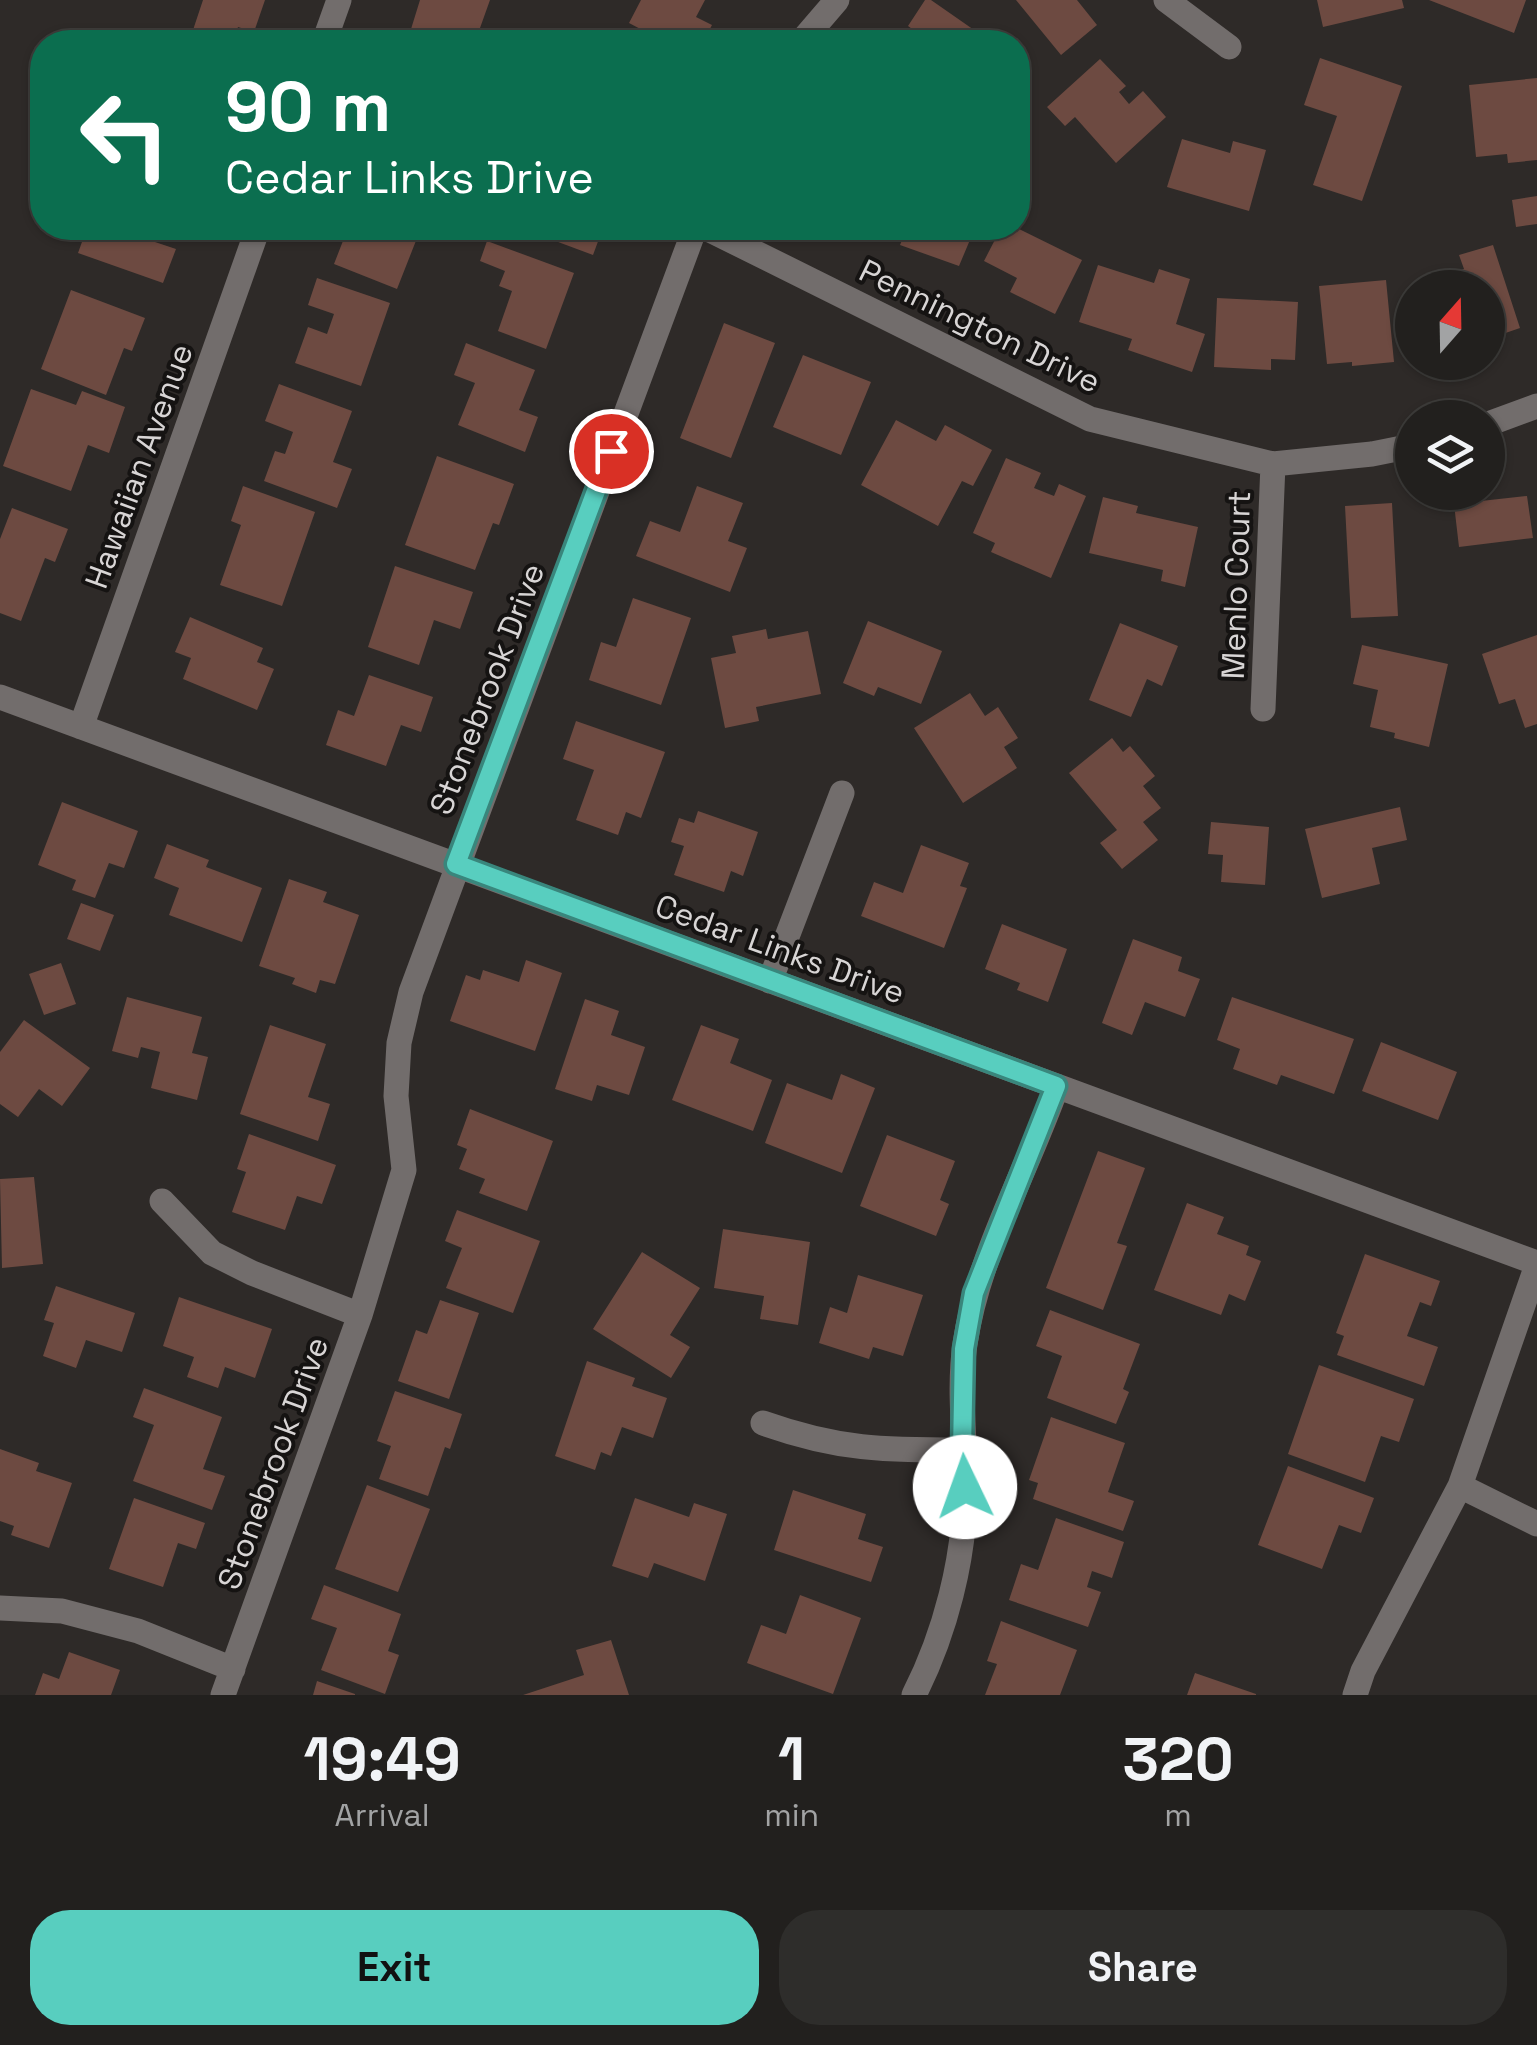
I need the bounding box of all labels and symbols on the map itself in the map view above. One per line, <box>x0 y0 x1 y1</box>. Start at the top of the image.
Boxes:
street label: Pennington Drive <box>853 250 1107 402</box>
north arrow <box>1395 270 1505 380</box>
street label: Hawaiian Avenue <box>76 338 202 594</box>
pin <box>569 409 654 494</box>
street label: Menlo Court <box>1213 490 1259 680</box>
street label: Stonebrook Drive <box>421 558 553 820</box>
street label: Cedar Links Drive <box>650 885 910 1013</box>
street label: Stonebrook Drive <box>209 1331 337 1595</box>
position arrow <box>913 1435 1017 1539</box>

